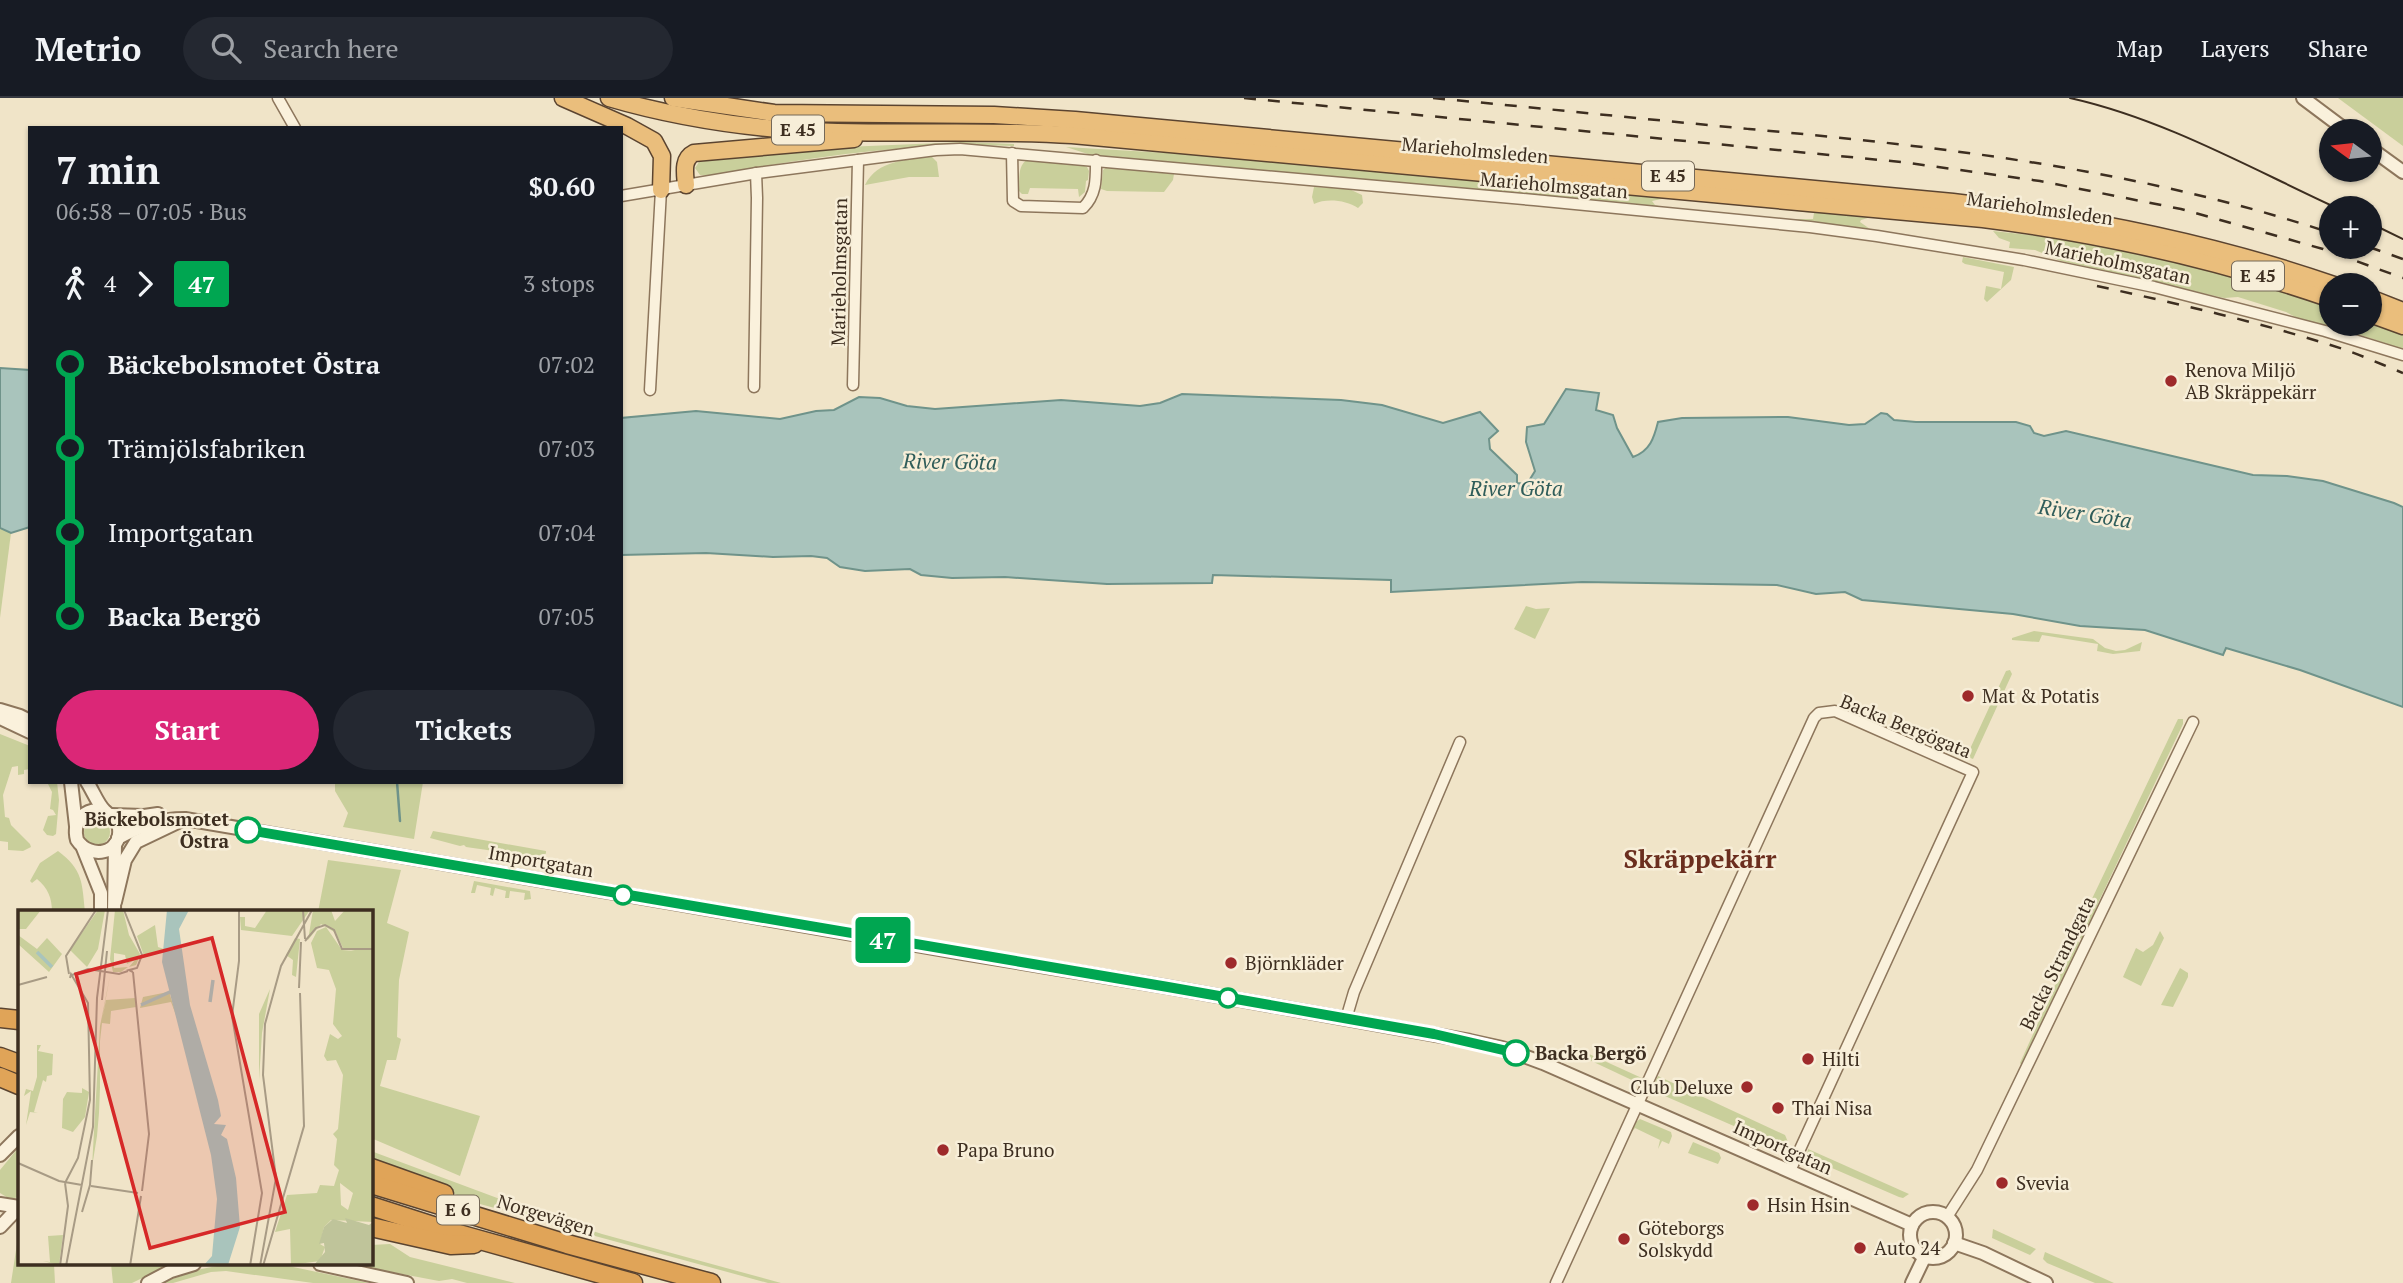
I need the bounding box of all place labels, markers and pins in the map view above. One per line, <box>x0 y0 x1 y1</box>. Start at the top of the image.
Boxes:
place label: Renova Miljö AB Skräppekärr <box>2185 357 2317 404</box>
marker: Renova Miljö AB Skräppekärr <box>2163 373 2179 389</box>
place label: Mat & Potatis <box>1982 683 2100 708</box>
marker: Mat & Potatis <box>1960 688 1976 704</box>
place label: Bäckebolsmotet Östra <box>84 806 229 853</box>
marker: Bäckebolsmotet Östra <box>235 817 261 843</box>
unlabelled marker <box>613 885 633 905</box>
place label: Björnkläder <box>1245 950 1344 975</box>
marker: Björnkläder <box>1223 955 1239 971</box>
unlabelled marker <box>1218 988 1238 1008</box>
marker: Backa Bergö <box>1503 1040 1529 1066</box>
place label: Backa Bergö <box>1535 1040 1647 1065</box>
place label: Hilti <box>1822 1046 1860 1071</box>
marker: Hilti <box>1800 1051 1816 1067</box>
place label: Club Deluxe <box>1630 1074 1733 1099</box>
marker: Club Deluxe <box>1739 1079 1755 1095</box>
place label: Thai Nisa <box>1792 1095 1873 1120</box>
marker: Thai Nisa <box>1770 1100 1786 1116</box>
place label: Papa Bruno <box>957 1137 1055 1162</box>
marker: Papa Bruno <box>935 1142 951 1158</box>
place label: Svevia <box>2016 1170 2070 1195</box>
marker: Svevia <box>1994 1175 2010 1191</box>
place label: Hsin Hsin <box>1767 1192 1850 1217</box>
marker: Hsin Hsin <box>1745 1197 1761 1213</box>
place label: Göteborgs Solskydd <box>1638 1215 1724 1262</box>
marker: Göteborgs Solskydd <box>1616 1231 1632 1247</box>
place label: Auto 24 <box>1874 1235 1941 1260</box>
marker: Auto 24 <box>1852 1240 1868 1256</box>

